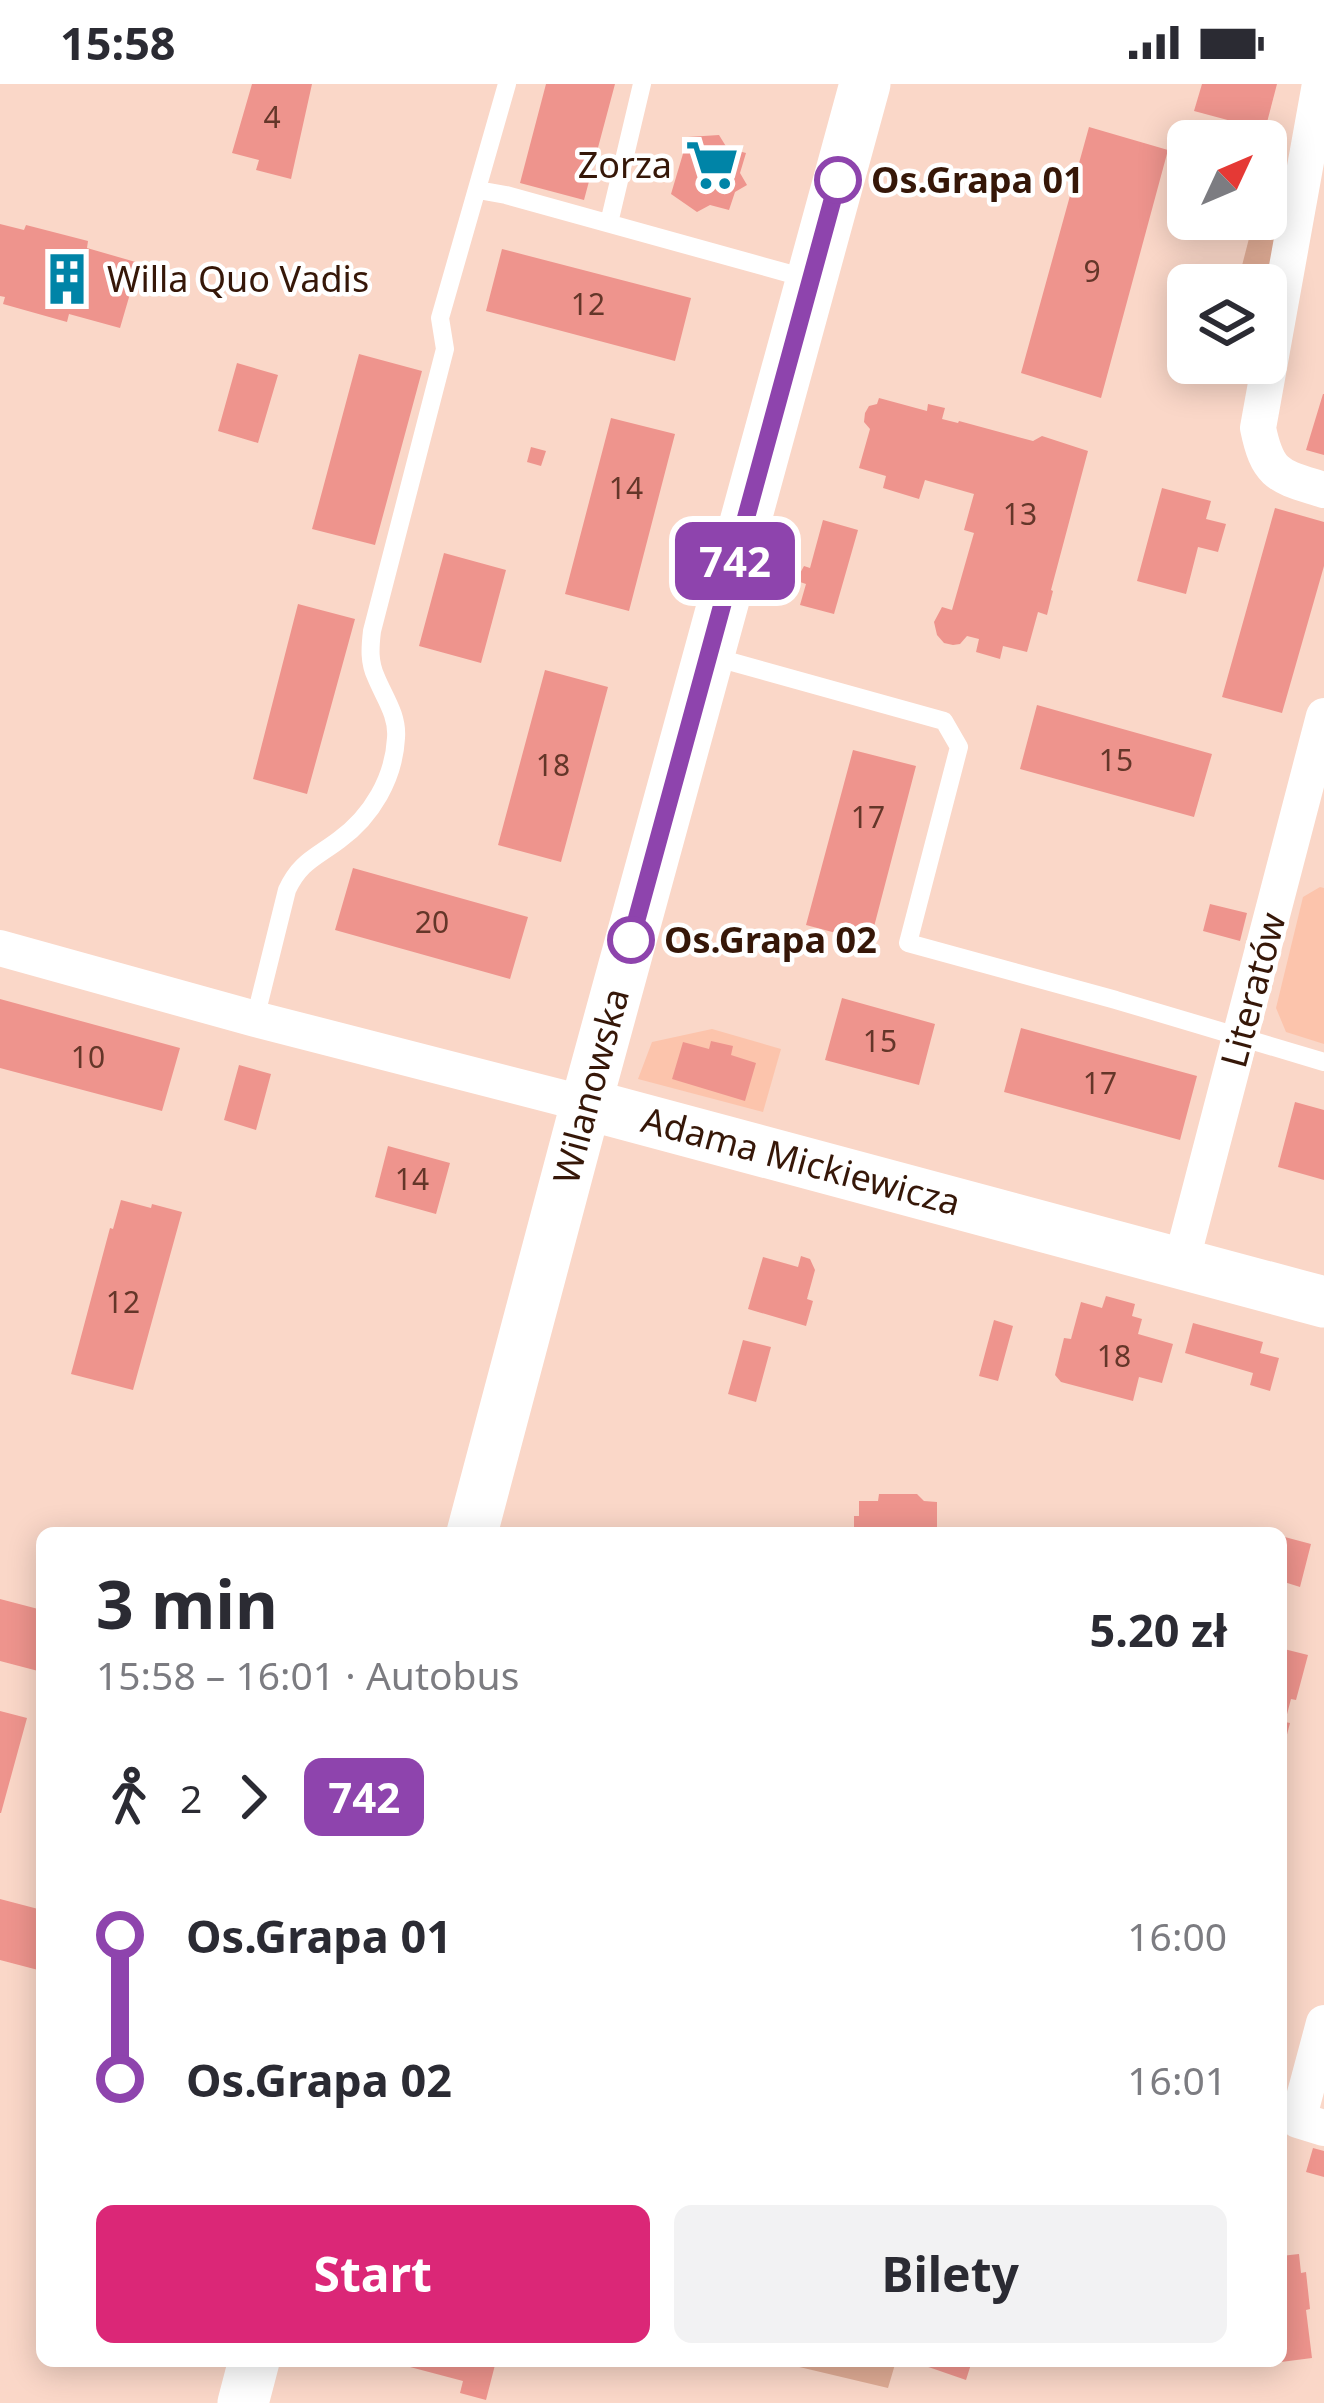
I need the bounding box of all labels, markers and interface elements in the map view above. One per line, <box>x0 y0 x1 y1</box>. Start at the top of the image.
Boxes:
text: 15:58 <box>60 12 176 73</box>
house number: 4 <box>263 96 281 137</box>
north arrow <box>1167 120 1287 240</box>
map controls <box>1167 120 1287 384</box>
supermarket icon: Zorza <box>683 136 741 194</box>
place label: Zorza <box>578 140 672 189</box>
place label: Os.Grapa 01 <box>871 155 1084 204</box>
marker: Os.Grapa 01 <box>816 158 860 202</box>
building icon: Willa Quo Vadis <box>38 250 96 308</box>
house number: 9 <box>1083 250 1101 291</box>
place label: Willa Quo Vadis <box>107 254 369 303</box>
button: layers <box>1167 264 1287 384</box>
house number: 12 <box>571 283 605 324</box>
house number: 14 <box>609 467 643 508</box>
house number: 13 <box>1003 493 1037 534</box>
line badge: 742 <box>666 522 804 600</box>
text: 742 <box>699 532 771 589</box>
house number: 15 <box>1099 739 1133 780</box>
house number: 18 <box>536 744 570 785</box>
house number: 17 <box>851 796 885 837</box>
house number: 20 <box>415 901 449 942</box>
street label: Literatów <box>1208 907 1297 1073</box>
place label: Os.Grapa 02 <box>664 915 877 964</box>
marker: Os.Grapa 02 <box>609 918 653 962</box>
street label: Wilanowska <box>541 983 640 1189</box>
house number: 15 <box>863 1020 897 1061</box>
house number: 10 <box>71 1036 105 1077</box>
house number: 17 <box>1083 1062 1117 1103</box>
street label: Adama Mickiewicza <box>636 1094 966 1227</box>
house number: 14 <box>395 1158 429 1199</box>
house number: 12 <box>106 1281 140 1322</box>
house number: 18 <box>1097 1335 1131 1376</box>
text: 3 min <box>96 1558 278 1648</box>
text: 5.20 zł <box>1090 1599 1227 1660</box>
text: 15:58 – 16:01 · Autobus <box>96 1648 519 1701</box>
icon: walk <box>96 1764 162 1830</box>
icon: forward <box>220 1764 286 1830</box>
text: 742 <box>328 1768 400 1825</box>
text: 2 <box>180 1771 202 1824</box>
text: Os.Grapa 01 <box>186 1905 452 1966</box>
text: 16:00 <box>1127 1909 1227 1962</box>
text: Os.Grapa 02 <box>186 2049 452 2110</box>
text: 16:01 <box>1127 2053 1227 2106</box>
button: Start <box>96 2205 650 2343</box>
button: Bilety <box>674 2205 1227 2343</box>

